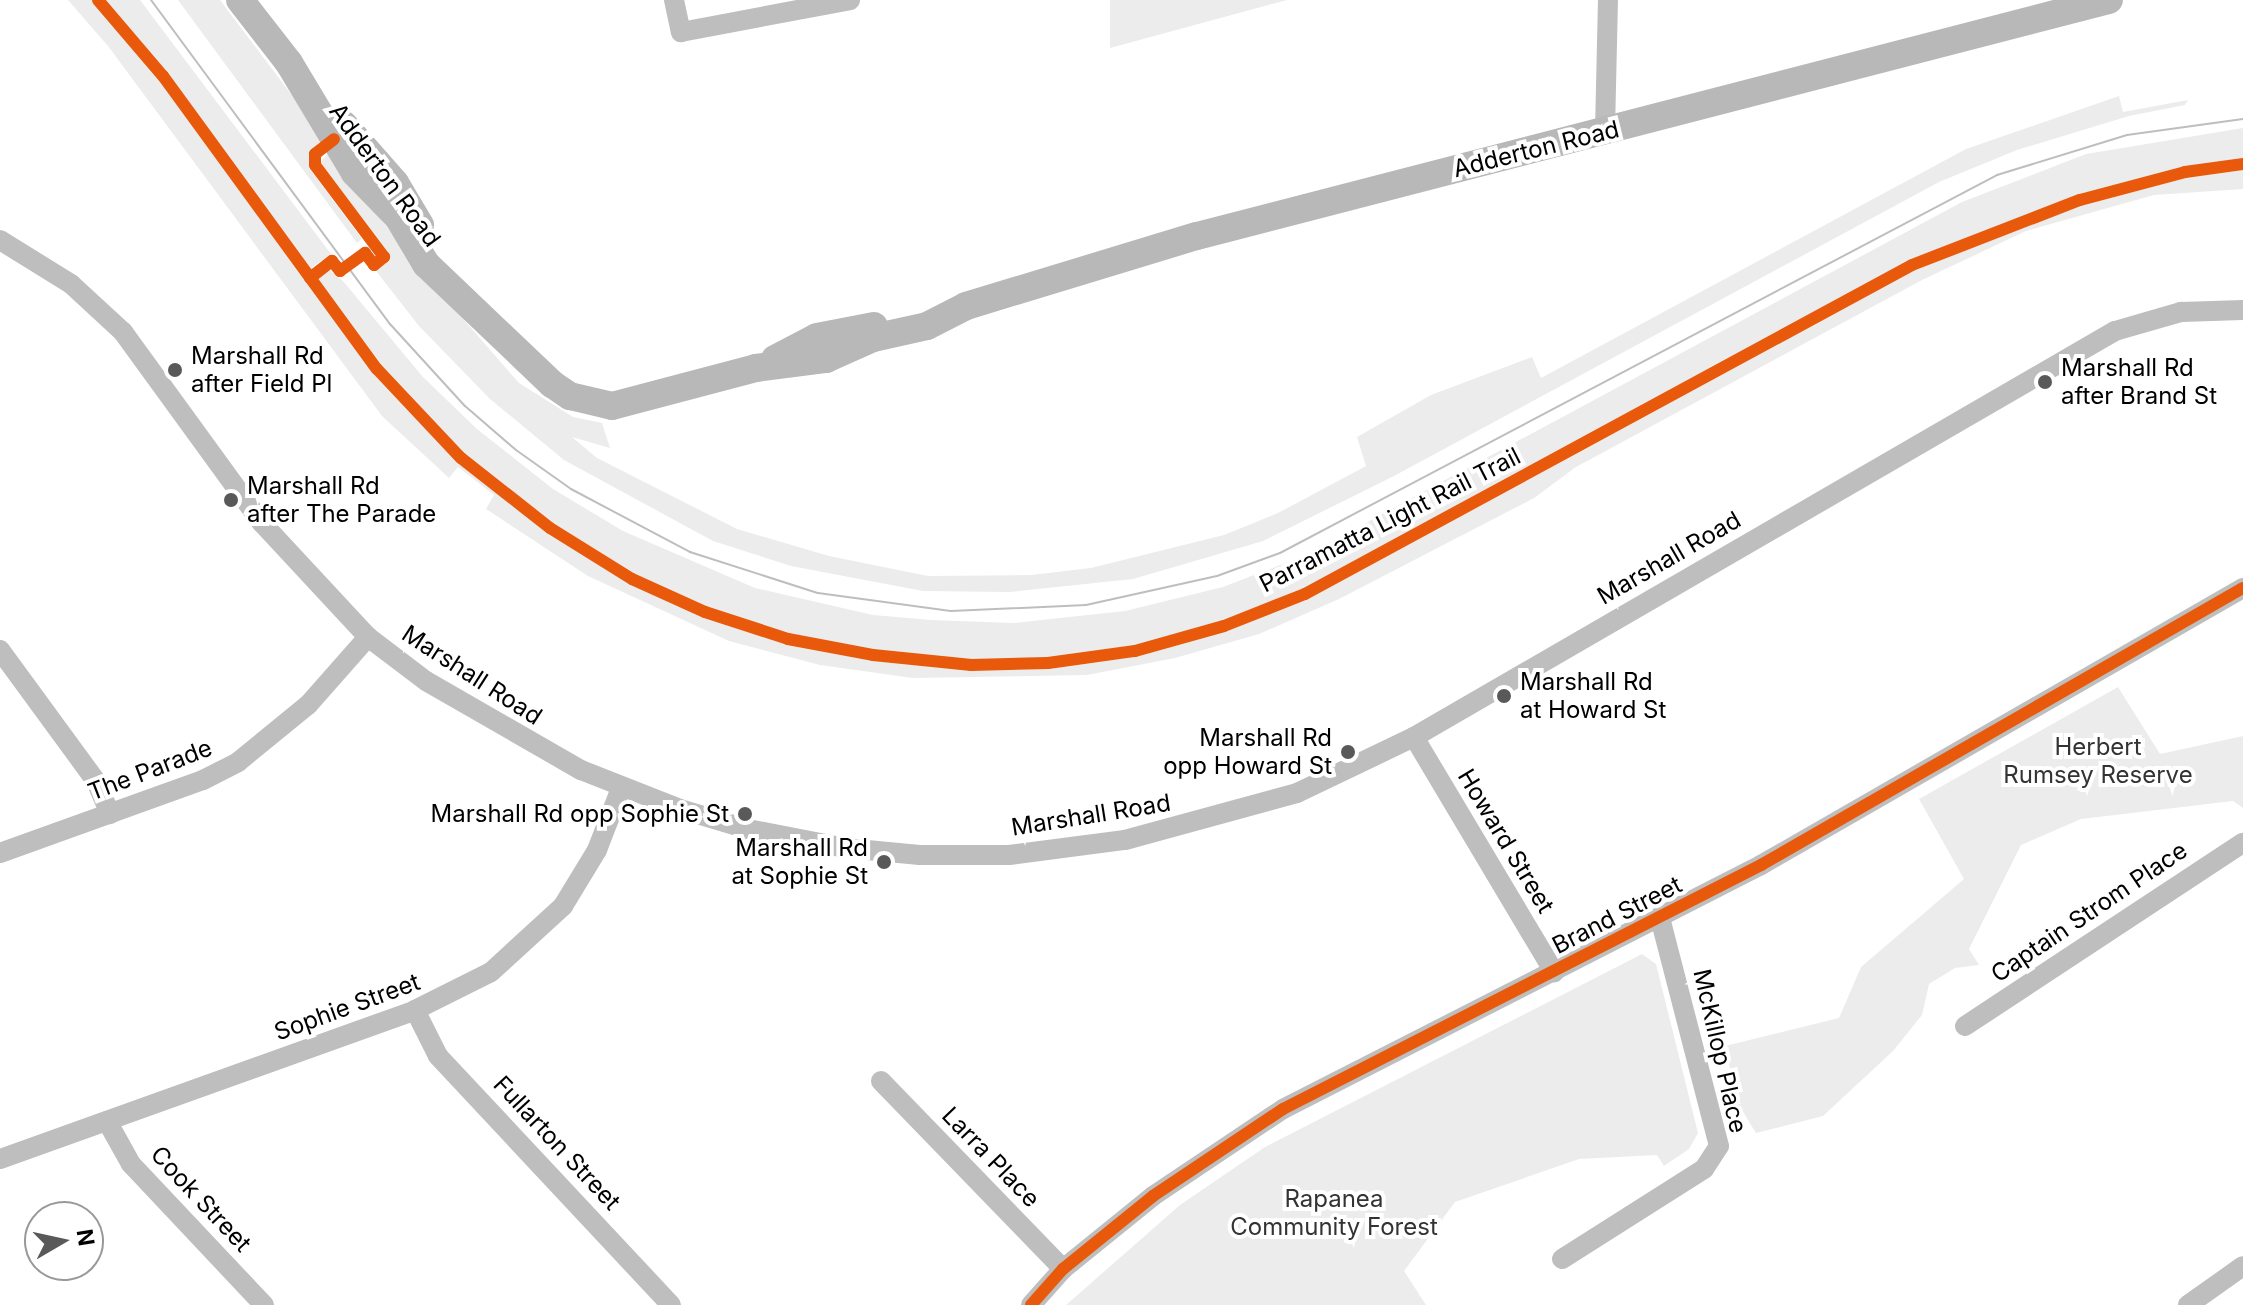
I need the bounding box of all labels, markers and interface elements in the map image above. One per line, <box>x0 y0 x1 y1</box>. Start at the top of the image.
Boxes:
street label: Adderton Road <box>323 98 447 252</box>
street label: Adderton Road <box>1450 114 1622 184</box>
place label: Marshall Rd after Field Pl <box>191 342 332 398</box>
place label: Marshall Rd after Brand St <box>2061 354 2217 410</box>
marker: Marshall Rd after Field Pl <box>166 361 184 379</box>
marker: Marshall Rd after Brand St <box>2036 373 2054 391</box>
street label: Parramatta Light Rail Trail <box>1255 442 1525 598</box>
place label: Marshall Rd after The Parade <box>247 472 436 528</box>
marker: Marshall Rd after The Parade <box>222 491 240 509</box>
street label: Marshall Road <box>1592 505 1746 611</box>
street label: Marshall Road <box>397 619 547 731</box>
place label: Marshall Rd at Howard St <box>1520 668 1666 724</box>
marker: Marshall Rd at Howard St <box>1495 687 1513 705</box>
place label: Marshall Rd opp Howard St <box>1163 724 1332 780</box>
street label: The Parade <box>84 733 216 807</box>
park label: Herbert Rumsey Reserve <box>2003 733 2193 789</box>
marker: Marshall Rd opp Howard St <box>1339 743 1357 761</box>
street label: Howard Street <box>1452 764 1560 918</box>
street label: Marshall Road <box>1009 788 1173 842</box>
place label: Marshall Rd opp Sophie St <box>431 800 729 828</box>
marker: Marshall Rd opp Sophie St <box>736 805 754 823</box>
place label: Marshall Rd at Sophie St <box>731 834 868 890</box>
street label: Captain Strom Place <box>1985 836 2193 988</box>
marker: Marshall Rd at Sophie St <box>875 853 893 871</box>
street label: Brand Street <box>1547 870 1687 960</box>
street label: McKillop Place <box>1687 966 1753 1136</box>
street label: Sophie Street <box>270 967 424 1047</box>
street label: Fullarton Street <box>488 1070 626 1216</box>
street label: Larra Place <box>936 1101 1046 1213</box>
street label: Cook Street <box>145 1140 257 1258</box>
park label: Rapanea Community Forest <box>1230 1185 1438 1241</box>
north arrow <box>24 1201 104 1281</box>
text: N <box>72 1227 100 1248</box>

